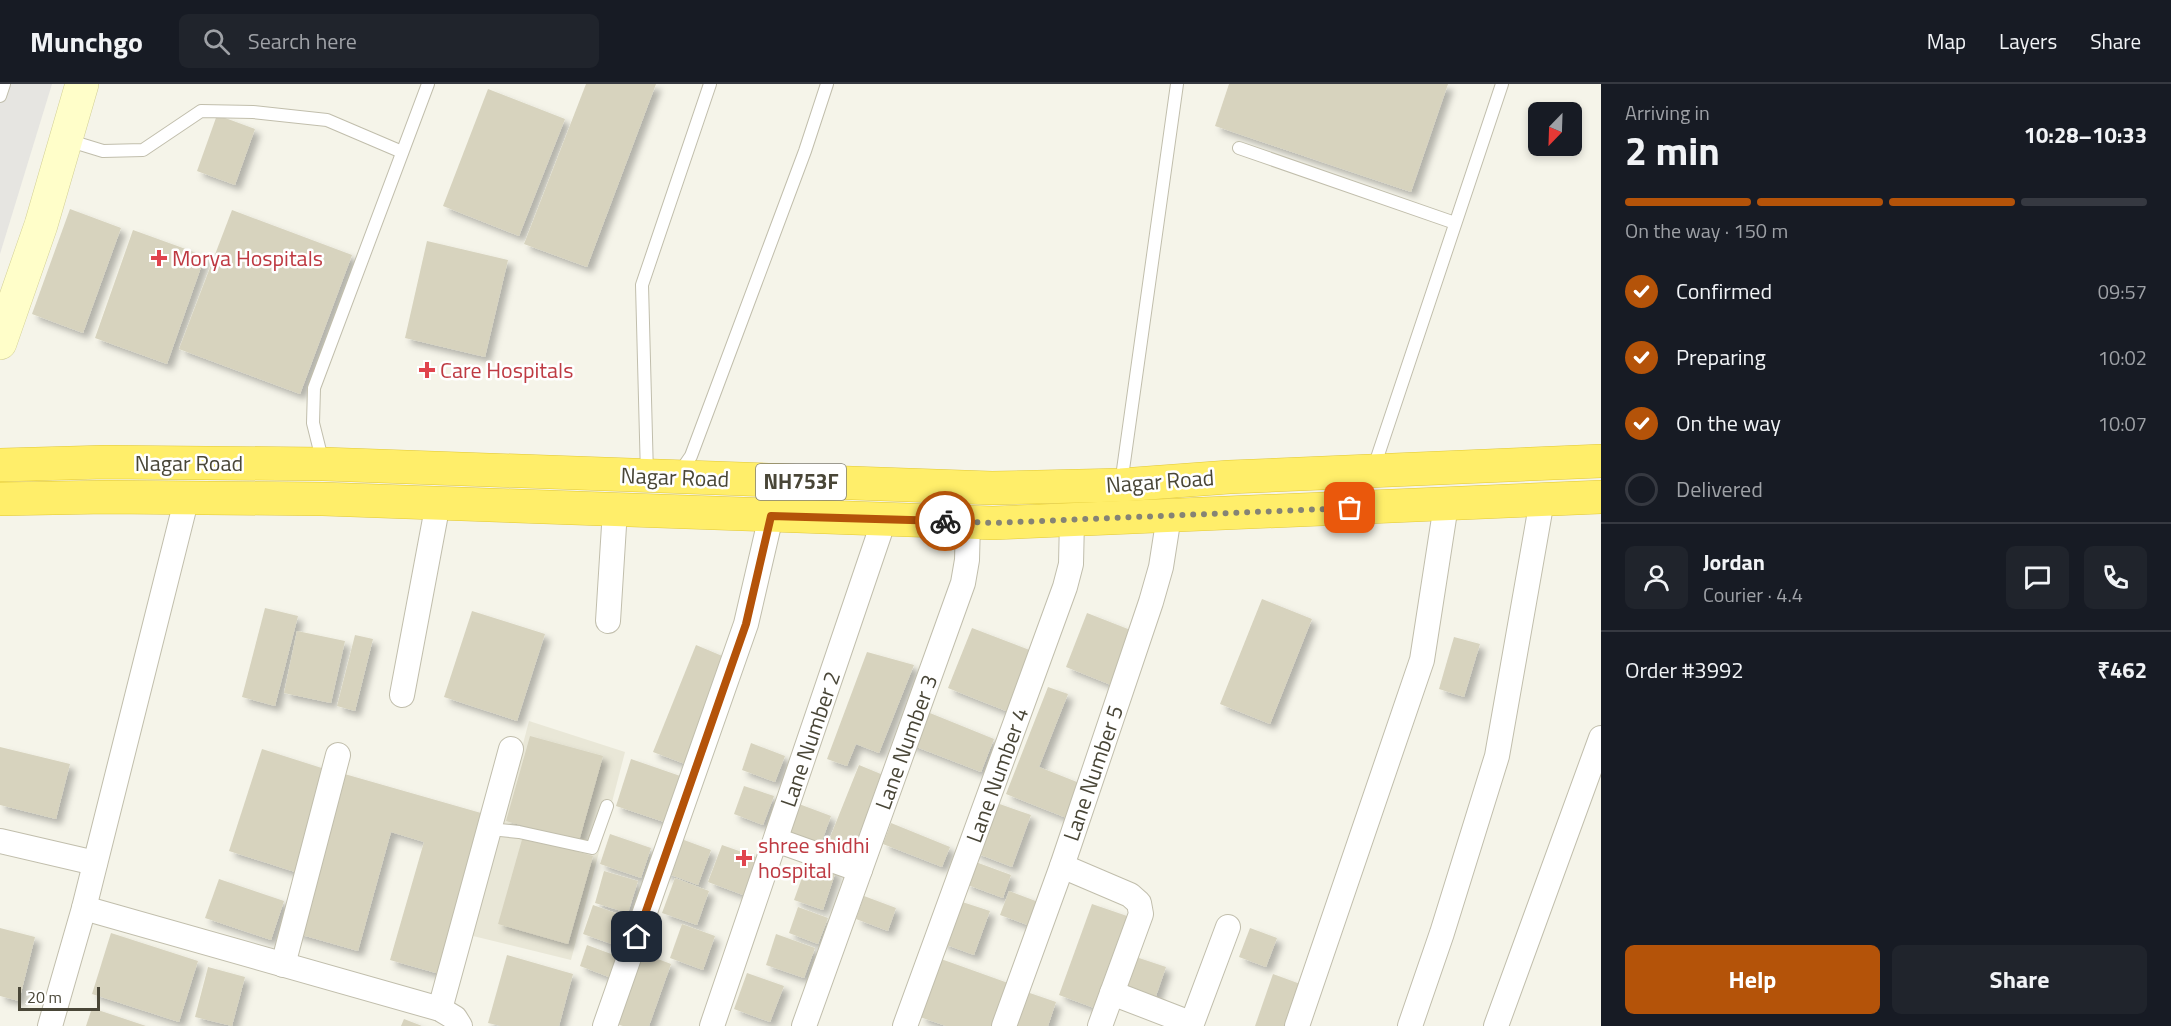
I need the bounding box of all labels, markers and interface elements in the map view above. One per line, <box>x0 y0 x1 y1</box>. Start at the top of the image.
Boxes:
search box <box>179 14 599 68</box>
text: Munchgo <box>30 20 143 63</box>
text: Search here <box>248 24 357 58</box>
icon: search <box>200 25 233 58</box>
text: Map <box>1927 25 1966 57</box>
text: Layers <box>1999 25 2057 57</box>
text: Share <box>2090 25 2141 57</box>
text: Arriving in <box>1625 97 1710 128</box>
north arrow <box>1528 102 1582 156</box>
map controls <box>1528 102 1582 156</box>
text: 10:28–10:33 <box>2024 118 2147 152</box>
text: 2 min <box>1625 121 1720 180</box>
text: On the way · 150 m <box>1625 215 1788 246</box>
place label: Morya Hospitals <box>172 241 323 275</box>
marker: Morya Hospitals <box>150 249 168 267</box>
text: Confirmed <box>1676 274 1772 308</box>
icon: check <box>1625 275 1658 308</box>
text: 09:57 <box>2098 276 2147 307</box>
text: Preparing <box>1676 340 1766 374</box>
icon: check <box>1625 341 1658 374</box>
text: 10:02 <box>2098 342 2147 373</box>
place label: Care Hospitals <box>440 353 573 387</box>
marker: Care Hospitals <box>418 361 436 379</box>
text: On the way <box>1676 406 1781 440</box>
icon: check <box>1625 407 1658 440</box>
text: 10:07 <box>2098 408 2147 439</box>
street label: Nagar Road <box>135 446 243 480</box>
street label: Nagar Road <box>620 458 730 496</box>
street label: Nagar Road <box>1105 460 1215 502</box>
road number: NH753F <box>756 464 846 500</box>
text: Delivered <box>1676 472 1763 506</box>
pin <box>1324 482 1375 533</box>
courier <box>915 491 975 551</box>
icon: bag <box>1333 491 1366 524</box>
icon: bike <box>929 505 962 538</box>
text: Jordan <box>1703 545 1765 579</box>
button: person <box>1625 546 1688 609</box>
button: chat <box>2006 546 2069 609</box>
button: phone <box>2084 546 2147 609</box>
text: Courier · 4.4 <box>1703 579 1803 610</box>
text: Order #3992 <box>1625 653 1744 687</box>
text: ₹462 <box>2097 653 2147 687</box>
street label: Lane Number 2 <box>771 666 849 812</box>
street label: Lane Number 3 <box>866 670 946 814</box>
street label: Lane Number 5 <box>1054 700 1132 846</box>
street label: Lane Number 4 <box>957 703 1037 847</box>
place label: shree shidhi hospital <box>758 828 870 887</box>
marker: shree shidhi hospital <box>735 849 753 867</box>
pin <box>611 911 662 962</box>
icon: home <box>620 920 653 953</box>
button: Help <box>1625 945 1880 1014</box>
button: Share <box>1892 945 2147 1014</box>
scale bar <box>18 984 100 1012</box>
text: 20 m <box>27 985 62 1009</box>

